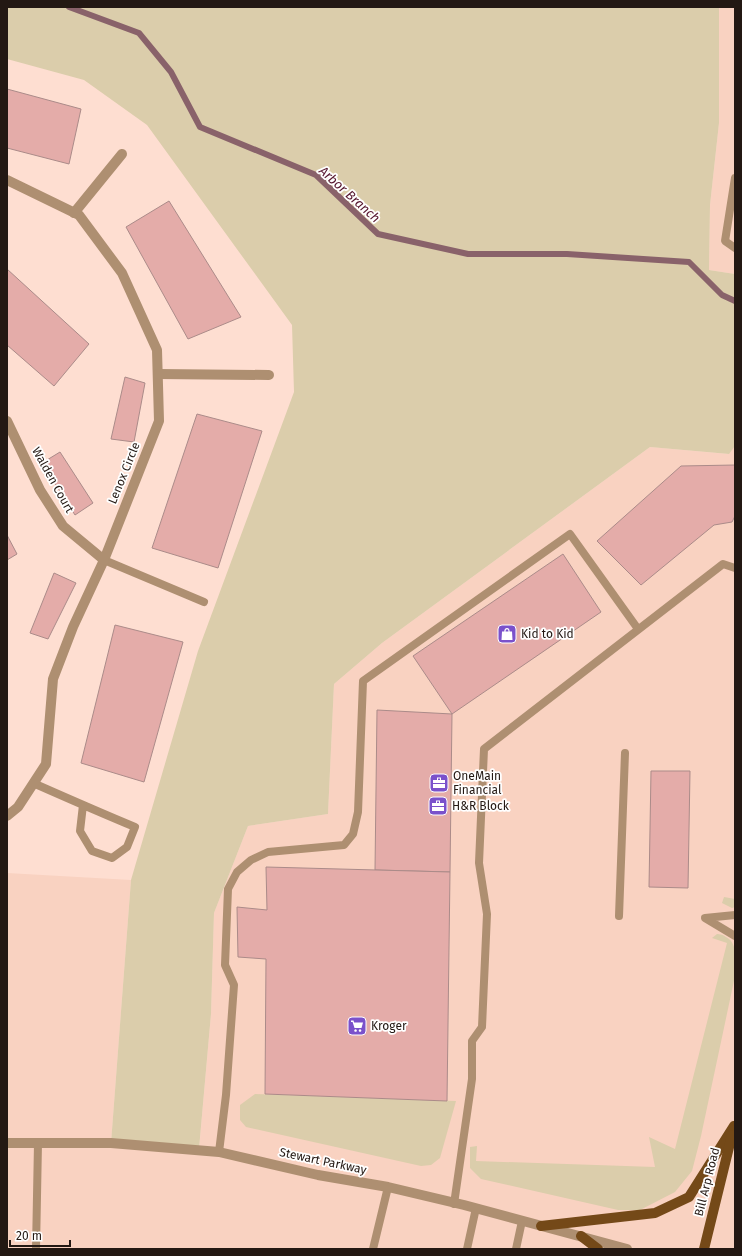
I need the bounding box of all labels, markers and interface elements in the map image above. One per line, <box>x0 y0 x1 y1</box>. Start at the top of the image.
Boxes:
water label: Arbor Branch <box>315 162 383 226</box>
street label: Lenox Circle <box>105 440 143 506</box>
street label: Walden Court <box>29 445 77 516</box>
shop icon: Kid to Kid <box>496 623 518 645</box>
place label: Kid to Kid <box>521 627 574 641</box>
place label: OneMain Financial <box>453 769 502 797</box>
office icon: OneMain Financial <box>428 772 450 794</box>
office icon: H&R Block <box>427 795 449 817</box>
place label: H&R Block <box>452 799 510 813</box>
supermarket icon: Kroger <box>346 1015 368 1037</box>
place label: Kroger <box>371 1019 407 1033</box>
street label: Stewart Parkway <box>278 1145 368 1177</box>
street label: Bill Arp Road <box>692 1146 722 1218</box>
scale bar <box>10 1222 70 1248</box>
text: 20 m <box>16 1229 42 1243</box>

